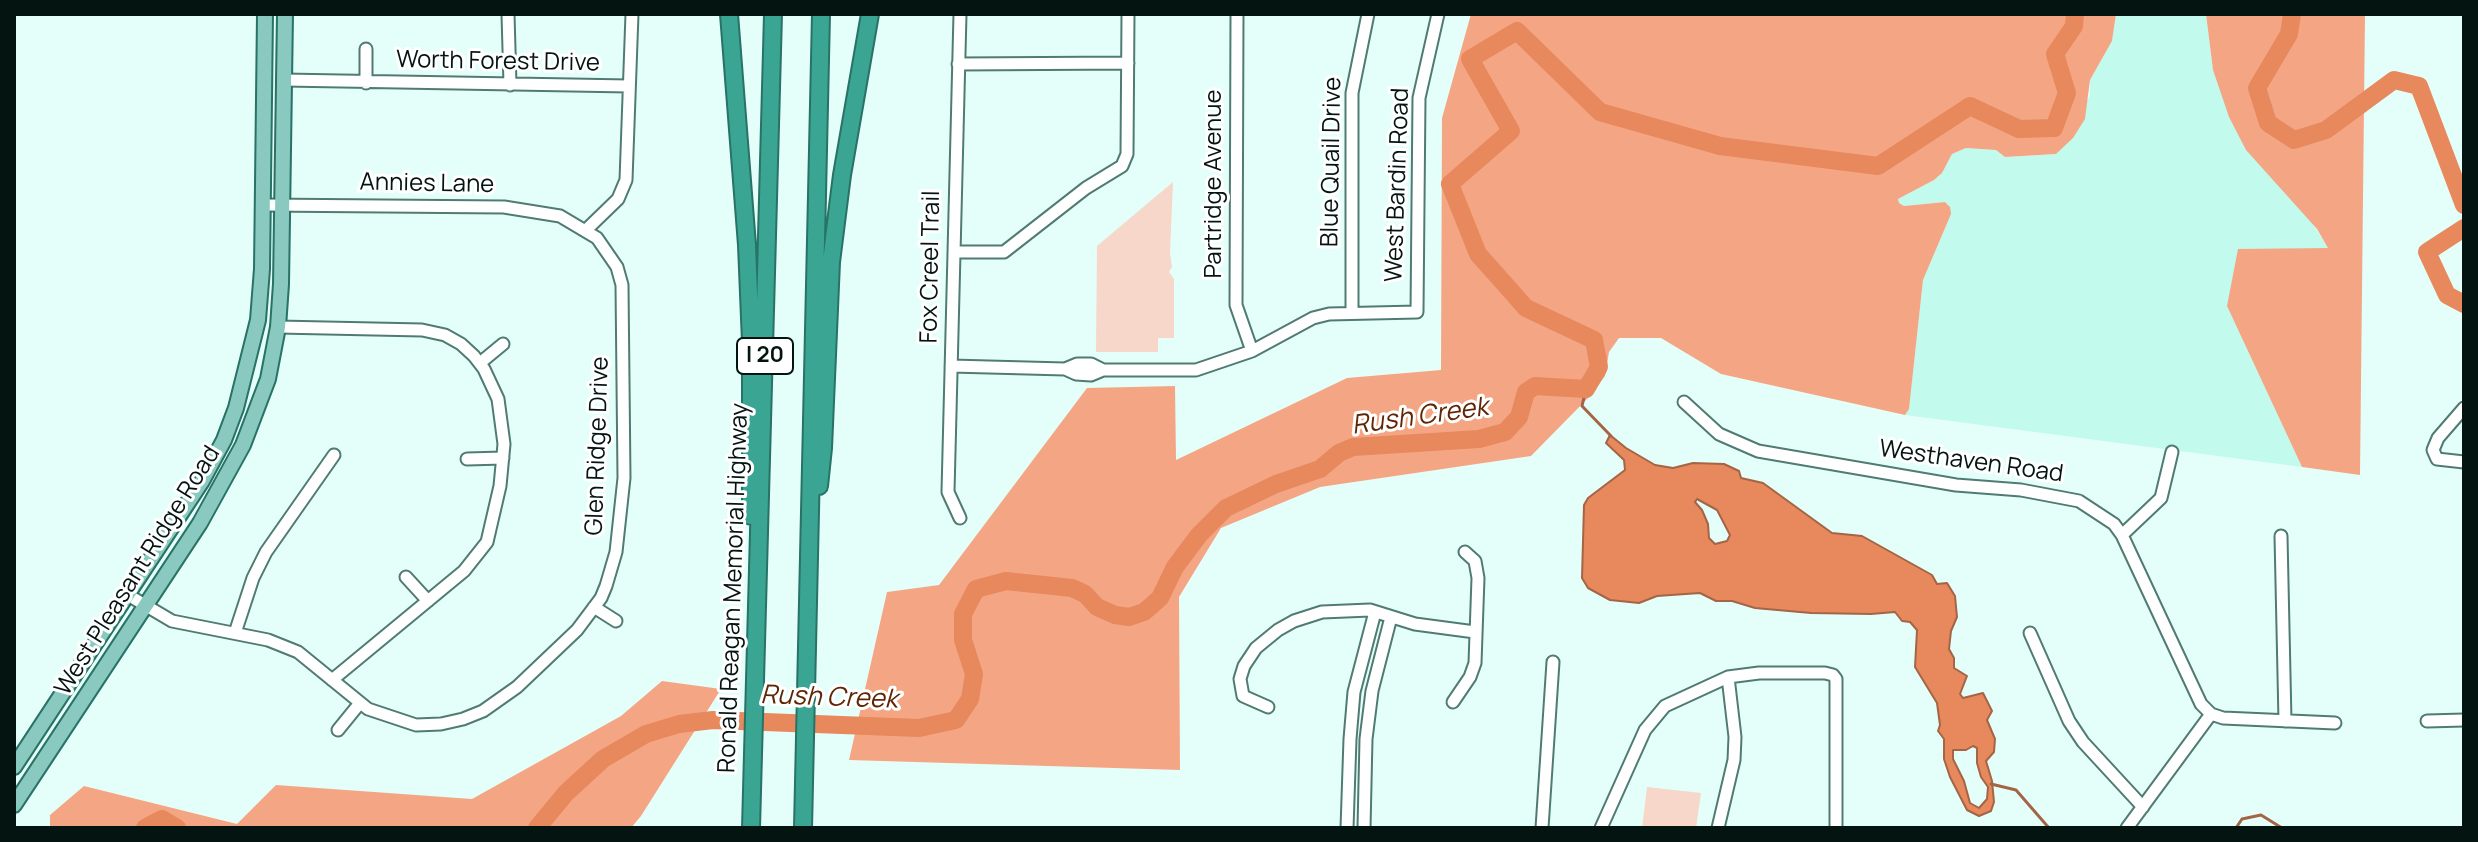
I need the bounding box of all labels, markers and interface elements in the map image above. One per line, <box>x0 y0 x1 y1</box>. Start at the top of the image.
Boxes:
street label: Worth Forest Drive <box>396 46 600 78</box>
street label: Blue Quail Drive <box>1316 77 1348 247</box>
street label: West Bardin Road <box>1380 87 1416 283</box>
street label: Partridge Avenue <box>1200 89 1228 279</box>
street label: Annies Lane <box>359 168 495 200</box>
street label: Fox Creel Trail <box>915 190 947 344</box>
road number: I 20 <box>737 338 793 374</box>
street label: Glen Ridge Drive <box>580 356 616 536</box>
water label: Rush Creek <box>1350 392 1490 442</box>
street label: Ronald Reagan Memorial Highway <box>713 403 755 773</box>
street label: Westhaven Road <box>1877 435 2065 489</box>
street label: West Pleasant Ridge Road <box>49 441 227 701</box>
water label: Rush Creek <box>760 680 898 716</box>

